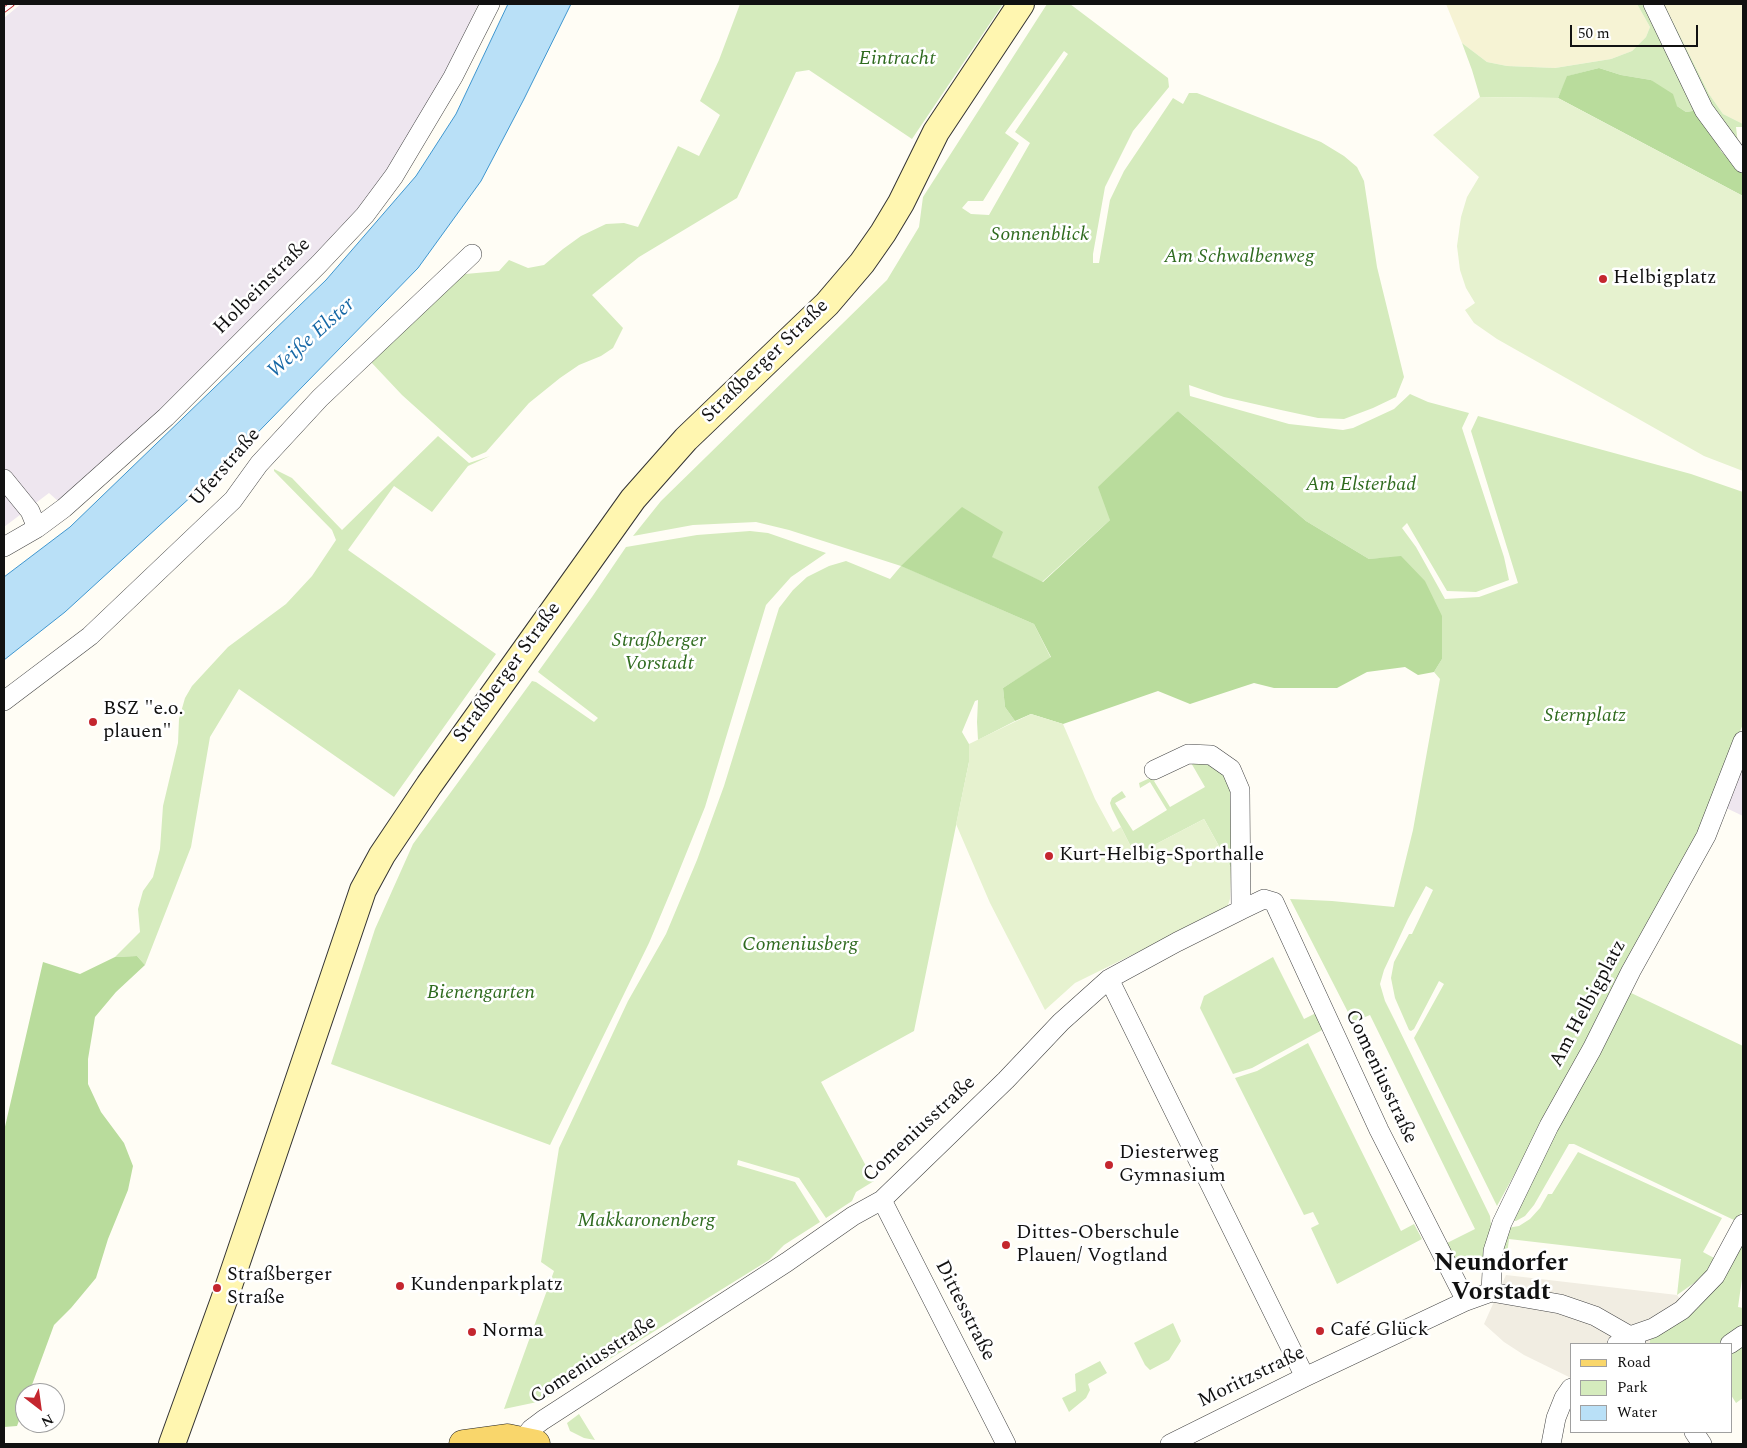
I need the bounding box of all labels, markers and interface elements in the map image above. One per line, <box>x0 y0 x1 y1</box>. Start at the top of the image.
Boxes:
scale bar <box>1572 15 1700 47</box>
text: 50 m <box>1578 22 1610 45</box>
park label: Eintracht <box>859 48 935 72</box>
park label: Sonnenblick <box>991 224 1089 248</box>
street label: Holbeinstraße <box>210 234 316 340</box>
park label: Am Schwalbenweg <box>1164 246 1314 270</box>
place label: Helbigplatz <box>1613 267 1717 291</box>
marker: Helbigplatz <box>1597 273 1609 285</box>
water label: Weiße Elster <box>263 293 361 385</box>
street label: Straßberger Straße <box>697 295 835 429</box>
street label: Uferstraße <box>186 424 266 512</box>
park label: Am Elsterbad <box>1306 474 1416 498</box>
street label: Straßberger Straße <box>449 598 567 748</box>
park label: Straßberger Vorstadt <box>612 630 706 677</box>
place label: BSZ "e.o. plauen" <box>103 698 183 745</box>
park label: Sternplatz <box>1544 705 1626 729</box>
marker: BSZ "e.o. plauen" <box>87 716 99 728</box>
place label: Kurt-Helbig-Sporthalle <box>1059 844 1264 868</box>
marker: Kurt-Helbig-Sporthalle <box>1043 850 1055 862</box>
park label: Comeniusberg <box>742 934 858 958</box>
street label: Am Helbigplatz <box>1545 936 1633 1072</box>
park label: Bienengarten <box>427 982 535 1006</box>
street label: Comeniusstraße <box>1338 1006 1422 1148</box>
street label: Comeniusstraße <box>859 1072 981 1188</box>
place label: Diesterweg Gymnasium <box>1119 1142 1226 1189</box>
marker: Diesterweg Gymnasium <box>1103 1159 1115 1171</box>
park label: Makkaronenberg <box>577 1210 715 1234</box>
place label: Dittes-Oberschule Plauen/ Vogtland <box>1016 1222 1179 1269</box>
marker: Dittes-Oberschule Plauen/ Vogtland <box>1000 1239 1012 1251</box>
district label: Neundorfer Vorstadt <box>1434 1250 1568 1309</box>
street label: Dittesstraße <box>928 1257 1000 1365</box>
place label: Straßberger Straße <box>227 1264 332 1311</box>
place label: Kundenparkplatz <box>410 1274 563 1298</box>
marker: Kundenparkplatz <box>394 1280 406 1292</box>
marker: Straßberger Straße <box>211 1282 223 1294</box>
street label: Comeniusstraße <box>527 1311 661 1411</box>
place label: Café Glück <box>1330 1319 1429 1343</box>
place label: Norma <box>482 1320 544 1344</box>
marker: Café Glück <box>1314 1325 1326 1337</box>
marker: Norma <box>466 1326 478 1338</box>
street label: Moritzstraße <box>1194 1342 1310 1414</box>
legend <box>1570 1343 1732 1433</box>
text: Road <box>1617 1351 1651 1374</box>
text: Park <box>1617 1376 1648 1399</box>
north arrow <box>15 1383 65 1433</box>
text: Water <box>1617 1401 1657 1424</box>
text: N <box>37 1409 57 1433</box>

